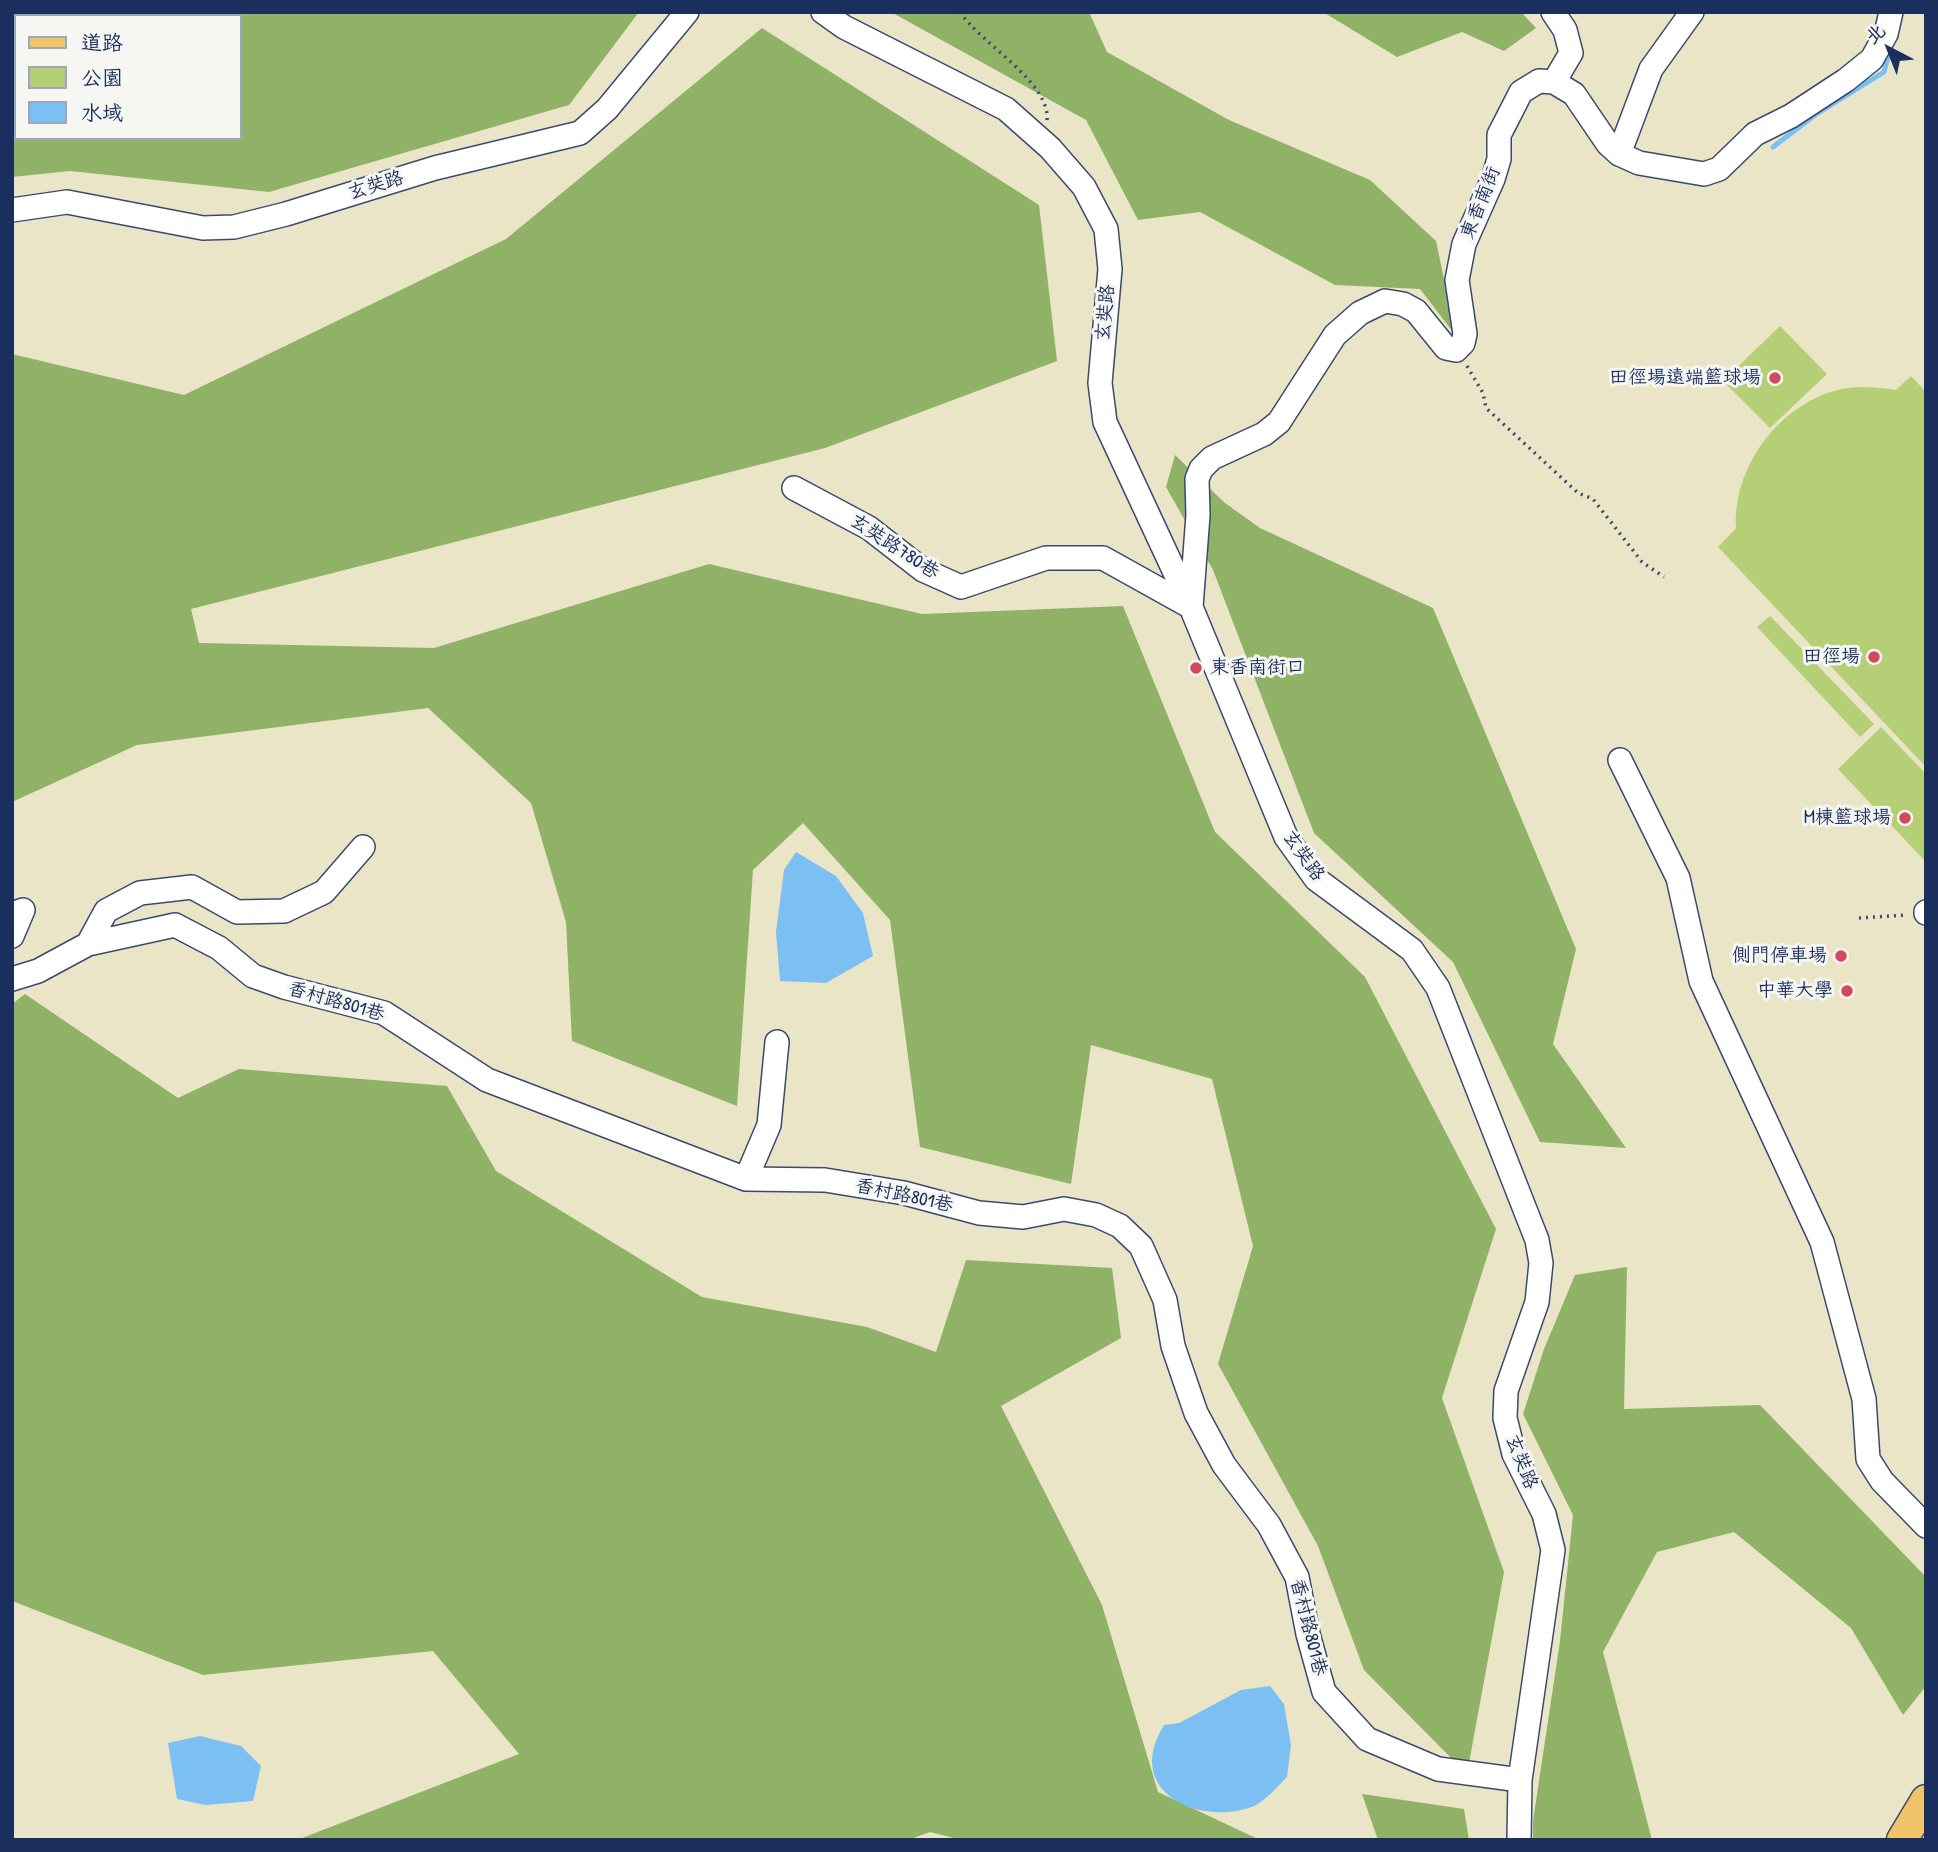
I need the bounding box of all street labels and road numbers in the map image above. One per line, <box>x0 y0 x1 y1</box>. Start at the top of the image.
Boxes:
street label: 東香南街 <box>1456 163 1506 243</box>
street label: 玄奘路 <box>345 167 407 205</box>
street label: 玄奘路 <box>1092 284 1120 342</box>
street label: 玄奘路780巷 <box>845 510 943 584</box>
street label: 玄奘路 <box>1277 826 1329 886</box>
street label: 香村路801巷 <box>285 977 387 1027</box>
street label: 香村路801巷 <box>853 1174 955 1218</box>
street label: 玄奘路 <box>1500 1431 1542 1493</box>
street label: 香村路801巷 <box>1285 1576 1331 1678</box>

